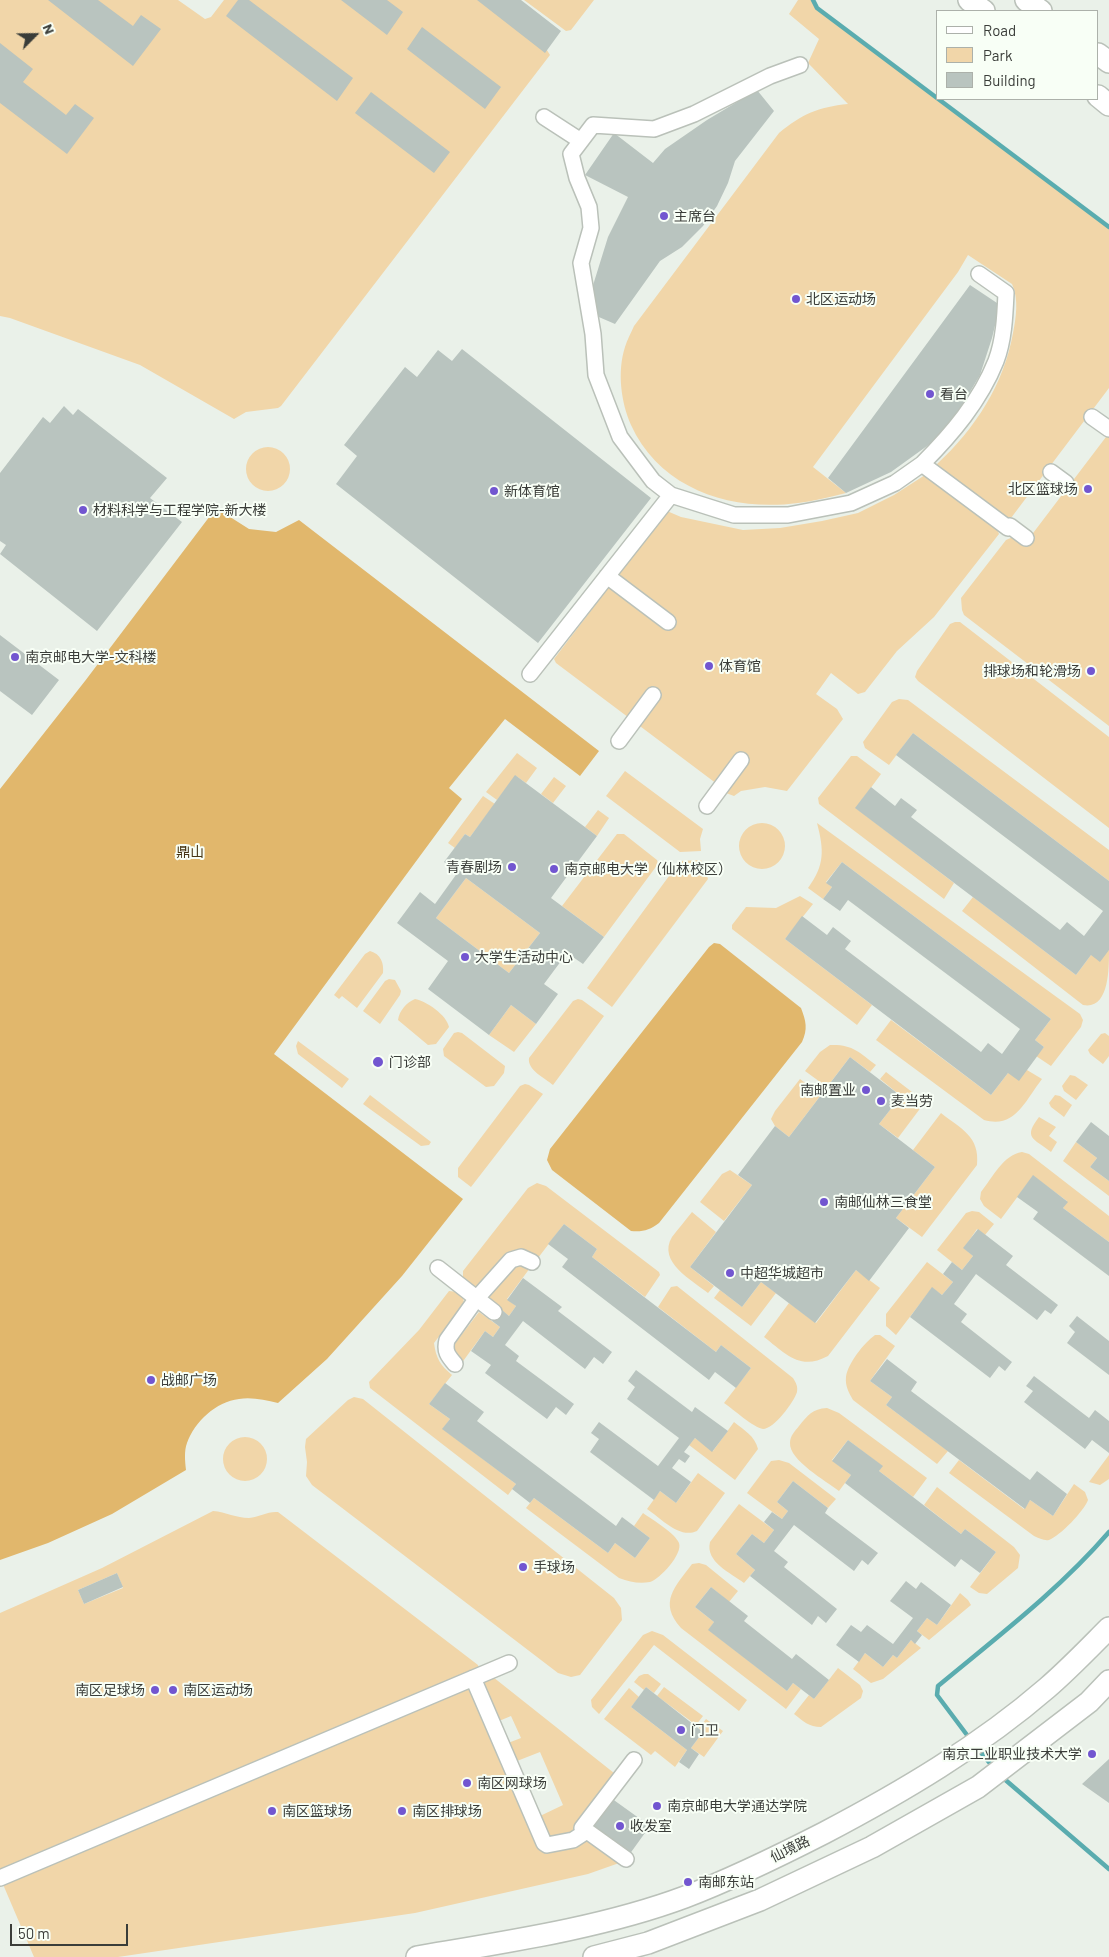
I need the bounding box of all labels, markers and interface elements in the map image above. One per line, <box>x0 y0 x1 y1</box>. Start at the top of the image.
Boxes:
north arrow <box>10 10 60 60</box>
legend <box>936 10 1099 100</box>
text: N <box>40 21 59 37</box>
text: Road <box>983 21 1016 39</box>
text: Park <box>983 46 1012 64</box>
text: Building <box>983 71 1036 89</box>
place label: 主席台 <box>674 208 716 224</box>
marker: 主席台 <box>658 210 670 222</box>
place label: 北区运动场 <box>806 291 876 307</box>
marker: 北区运动场 <box>790 293 802 305</box>
place label: 看台 <box>940 386 968 402</box>
marker: 看台 <box>924 388 936 400</box>
place label: 北区篮球场 <box>1008 481 1078 497</box>
place label: 新体育馆 <box>504 483 560 499</box>
marker: 北区篮球场 <box>1082 483 1094 495</box>
marker: 新体育馆 <box>488 485 500 497</box>
place label: 材料科学与工程学院-新大楼 <box>93 502 267 518</box>
marker: 材料科学与工程学院-新大楼 <box>77 504 89 516</box>
place label: 南京邮电大学-文科楼 <box>25 649 157 665</box>
marker: 南京邮电大学-文科楼 <box>9 651 21 663</box>
place label: 体育馆 <box>719 658 761 674</box>
marker: 体育馆 <box>703 660 715 672</box>
place label: 排球场和轮滑场 <box>983 663 1081 679</box>
marker: 排球场和轮滑场 <box>1085 665 1097 677</box>
park label: 鼎山 <box>176 844 204 860</box>
place label: 青春剧场 <box>446 859 502 875</box>
marker: 青春剧场 <box>506 861 518 873</box>
place label: 南京邮电大学（仙林校区） <box>564 861 732 877</box>
marker: 南京邮电大学（仙林校区） <box>548 863 560 875</box>
place label: 大学生活动中心 <box>475 949 573 965</box>
marker: 大学生活动中心 <box>459 951 471 963</box>
place label: 门诊部 <box>389 1054 431 1070</box>
marker: 门诊部 <box>371 1055 385 1069</box>
place label: 南邮置业 <box>800 1082 856 1098</box>
marker: 南邮置业 <box>860 1084 872 1096</box>
place label: 麦当劳 <box>891 1093 933 1109</box>
marker: 麦当劳 <box>875 1095 887 1107</box>
place label: 南邮仙林三食堂 <box>834 1194 932 1210</box>
marker: 南邮仙林三食堂 <box>818 1196 830 1208</box>
place label: 中超华城超市 <box>740 1265 824 1281</box>
marker: 中超华城超市 <box>724 1267 736 1279</box>
place label: 战邮广场 <box>161 1372 217 1388</box>
marker: 战邮广场 <box>145 1374 157 1386</box>
place label: 手球场 <box>533 1559 575 1575</box>
marker: 手球场 <box>517 1561 529 1573</box>
place label: 南区足球场 <box>75 1682 145 1698</box>
place label: 南区运动场 <box>183 1682 253 1698</box>
marker: 南区足球场 <box>149 1684 161 1696</box>
marker: 南区运动场 <box>167 1684 179 1696</box>
place label: 门卫 <box>691 1722 719 1738</box>
marker: 门卫 <box>675 1724 687 1736</box>
place label: 南京工业职业技术大学 <box>942 1746 1082 1762</box>
marker: 南京工业职业技术大学 <box>1086 1748 1098 1760</box>
place label: 南区网球场 <box>477 1775 547 1791</box>
marker: 南区网球场 <box>461 1777 473 1789</box>
place label: 南京邮电大学通达学院 <box>667 1798 807 1814</box>
marker: 南京邮电大学通达学院 <box>651 1800 663 1812</box>
place label: 南区篮球场 <box>282 1803 352 1819</box>
place label: 南区排球场 <box>412 1803 482 1819</box>
marker: 南区篮球场 <box>266 1805 278 1817</box>
marker: 南区排球场 <box>396 1805 408 1817</box>
place label: 收发室 <box>630 1818 672 1834</box>
marker: 收发室 <box>614 1820 626 1832</box>
street label: 仙境路 <box>767 1832 813 1866</box>
place label: 南邮东站 <box>698 1874 754 1890</box>
marker: 南邮东站 <box>682 1876 694 1888</box>
scale bar <box>12 1914 130 1946</box>
text: 50 m <box>18 1924 50 1942</box>

